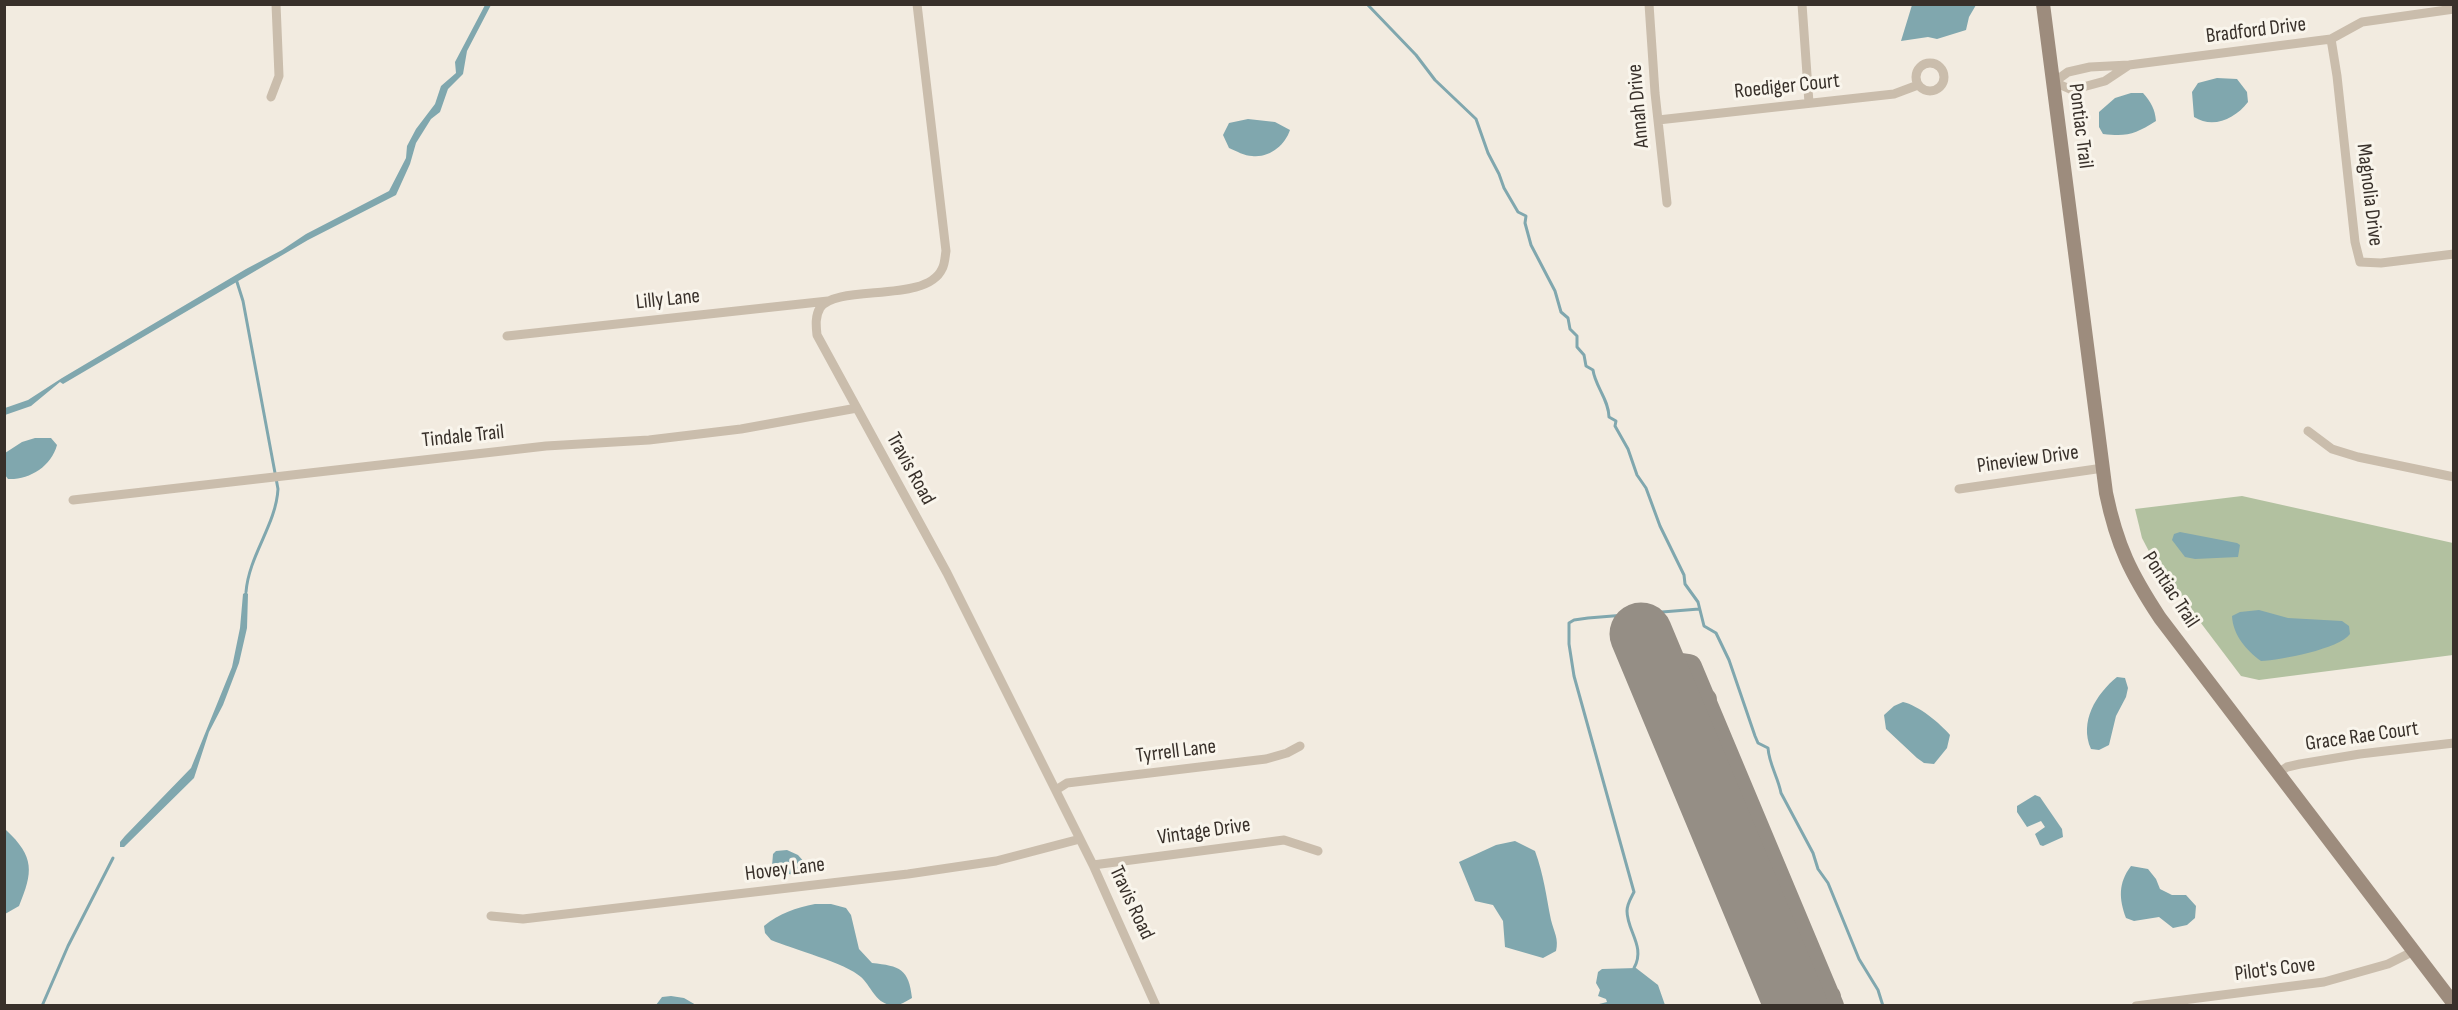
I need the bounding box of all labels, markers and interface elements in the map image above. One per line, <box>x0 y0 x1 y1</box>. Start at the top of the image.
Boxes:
street label: Bradford Drive <box>2205 12 2307 50</box>
street label: Annah Drive <box>1623 63 1655 149</box>
street label: Roediger Court <box>1733 69 1841 105</box>
street label: Pontiac Trail <box>2062 82 2098 170</box>
street label: Magnolia Drive <box>2350 142 2388 248</box>
street label: Lilly Lane <box>635 284 701 316</box>
street label: Tindale Trail <box>421 420 505 454</box>
street label: Travis Road <box>880 429 940 509</box>
street label: Pineview Drive <box>1976 440 2080 480</box>
street label: Pontiac Trail <box>2136 547 2204 633</box>
street label: Grace Rae Court <box>2304 717 2420 757</box>
street label: Tyrrell Lane <box>1135 735 1217 769</box>
street label: Vintage Drive <box>1156 813 1252 851</box>
street label: Hovey Lane <box>744 853 826 887</box>
street label: Travis Road <box>1103 862 1159 944</box>
street label: Pilot's Cove <box>2233 953 2317 987</box>

